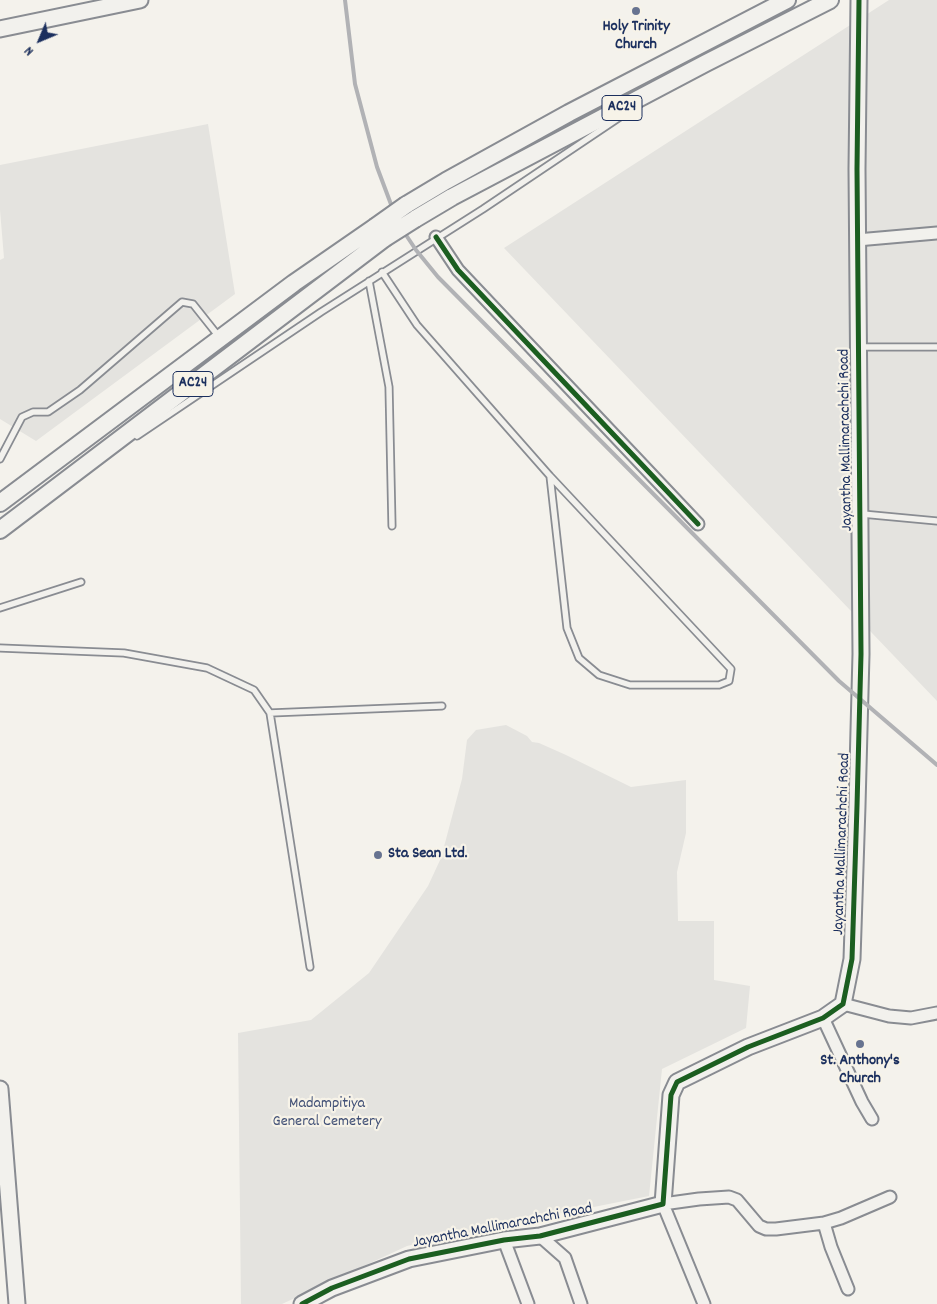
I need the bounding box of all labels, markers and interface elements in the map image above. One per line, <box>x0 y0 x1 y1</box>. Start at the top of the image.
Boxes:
marker: Holy Trinity Church <box>630 5 642 17</box>
north arrow <box>15 15 65 65</box>
place label: Holy Trinity Church <box>602 18 670 56</box>
text: N <box>20 41 39 60</box>
road number: AC24 <box>602 96 642 120</box>
street label: Jayantha Mallimarachchi Road <box>836 349 858 531</box>
road number: AC24 <box>173 372 213 396</box>
street label: Jayantha Mallimarachchi Road <box>830 752 856 936</box>
place label: Sta Sean Ltd. <box>388 845 467 865</box>
marker: Sta Sean Ltd. <box>372 849 384 861</box>
marker: St. Anthony's Church <box>854 1038 866 1050</box>
place label: St. Anthony's Church <box>820 1052 900 1090</box>
park label: Madampitiya General Cemetery <box>273 1095 381 1133</box>
street label: Jayantha Mallimarachchi Road <box>412 1200 594 1254</box>

